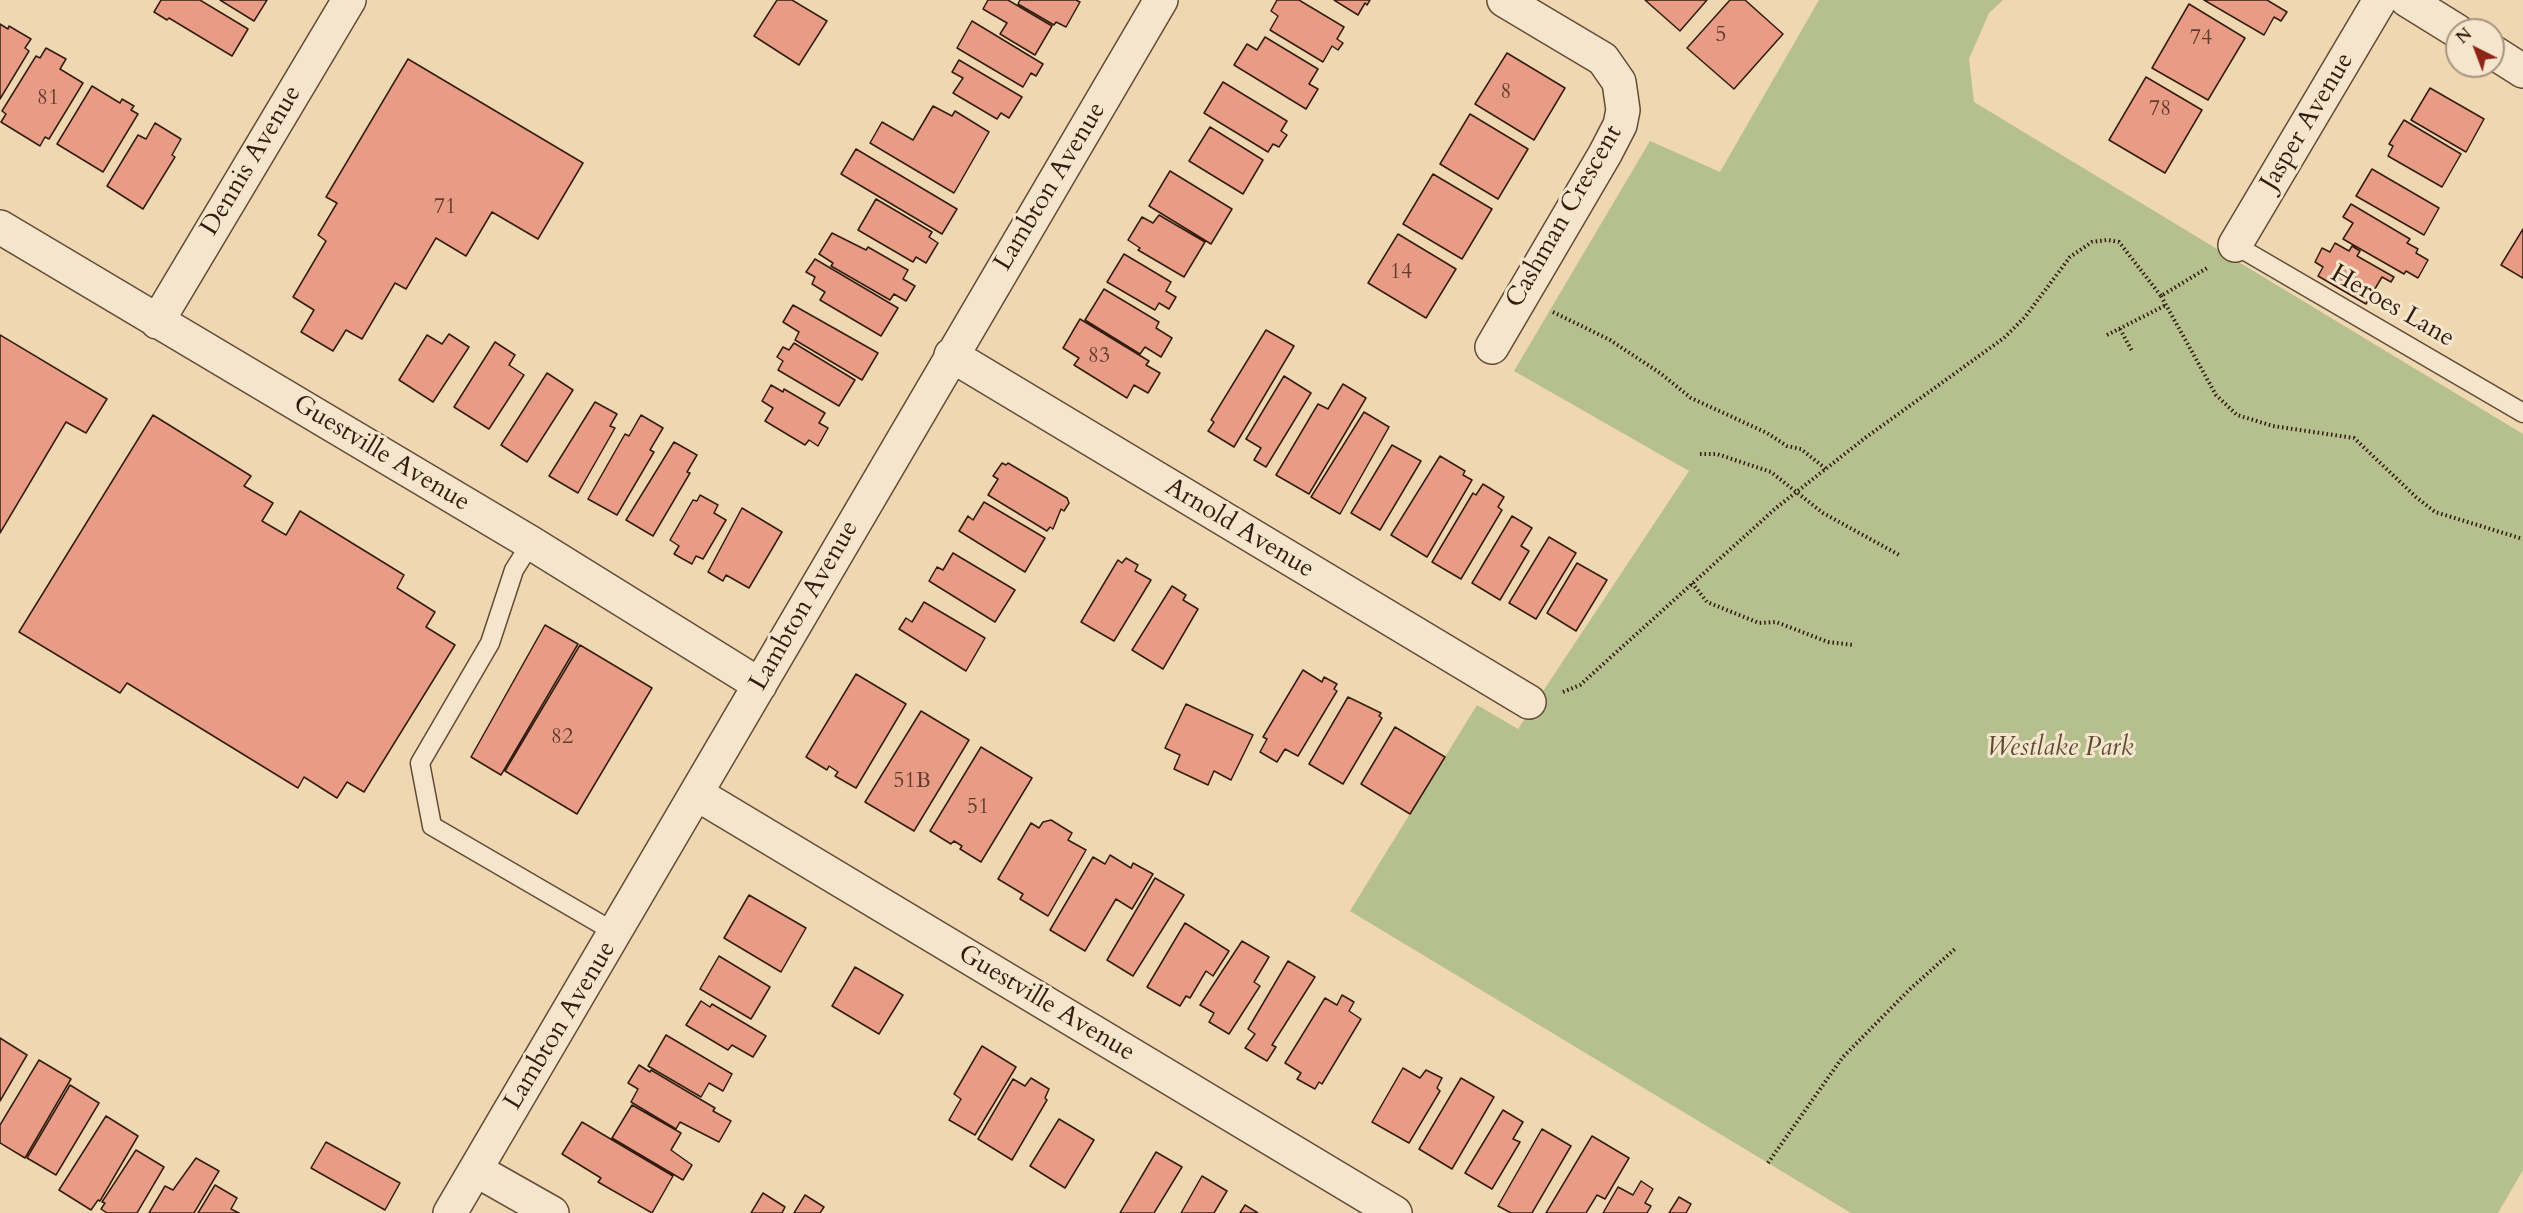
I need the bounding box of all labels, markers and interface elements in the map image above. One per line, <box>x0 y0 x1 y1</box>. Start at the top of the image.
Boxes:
north arrow <box>2445 18 2505 78</box>
house number: 5 <box>1715 23 1727 49</box>
text: N <box>2452 23 2477 49</box>
house number: 74 <box>2190 26 2212 52</box>
street label: Jasper Avenue <box>2255 47 2361 197</box>
street label: Dennis Avenue <box>195 80 309 242</box>
house number: 8 <box>1500 80 1512 106</box>
house number: 81 <box>37 86 59 112</box>
street label: Lambton Avenue <box>988 97 1114 277</box>
house number: 78 <box>2149 97 2171 123</box>
street label: Cashman Crescent <box>1500 120 1630 314</box>
house number: 71 <box>434 195 456 221</box>
street label: Heroes Lane <box>2324 259 2460 355</box>
house number: 14 <box>1390 260 1412 286</box>
house number: 83 <box>1088 344 1110 370</box>
street label: Guestville Avenue <box>287 389 475 519</box>
street label: Arnold Avenue <box>1159 472 1319 586</box>
street label: Lambton Avenue <box>744 515 866 697</box>
house number: 82 <box>551 725 573 751</box>
park label: Westlake Park <box>1987 733 2133 765</box>
house number: 51B <box>893 769 931 795</box>
house number: 51 <box>967 795 989 821</box>
street label: Lambton Avenue <box>498 936 624 1116</box>
street label: Guestville Avenue <box>952 939 1140 1069</box>

